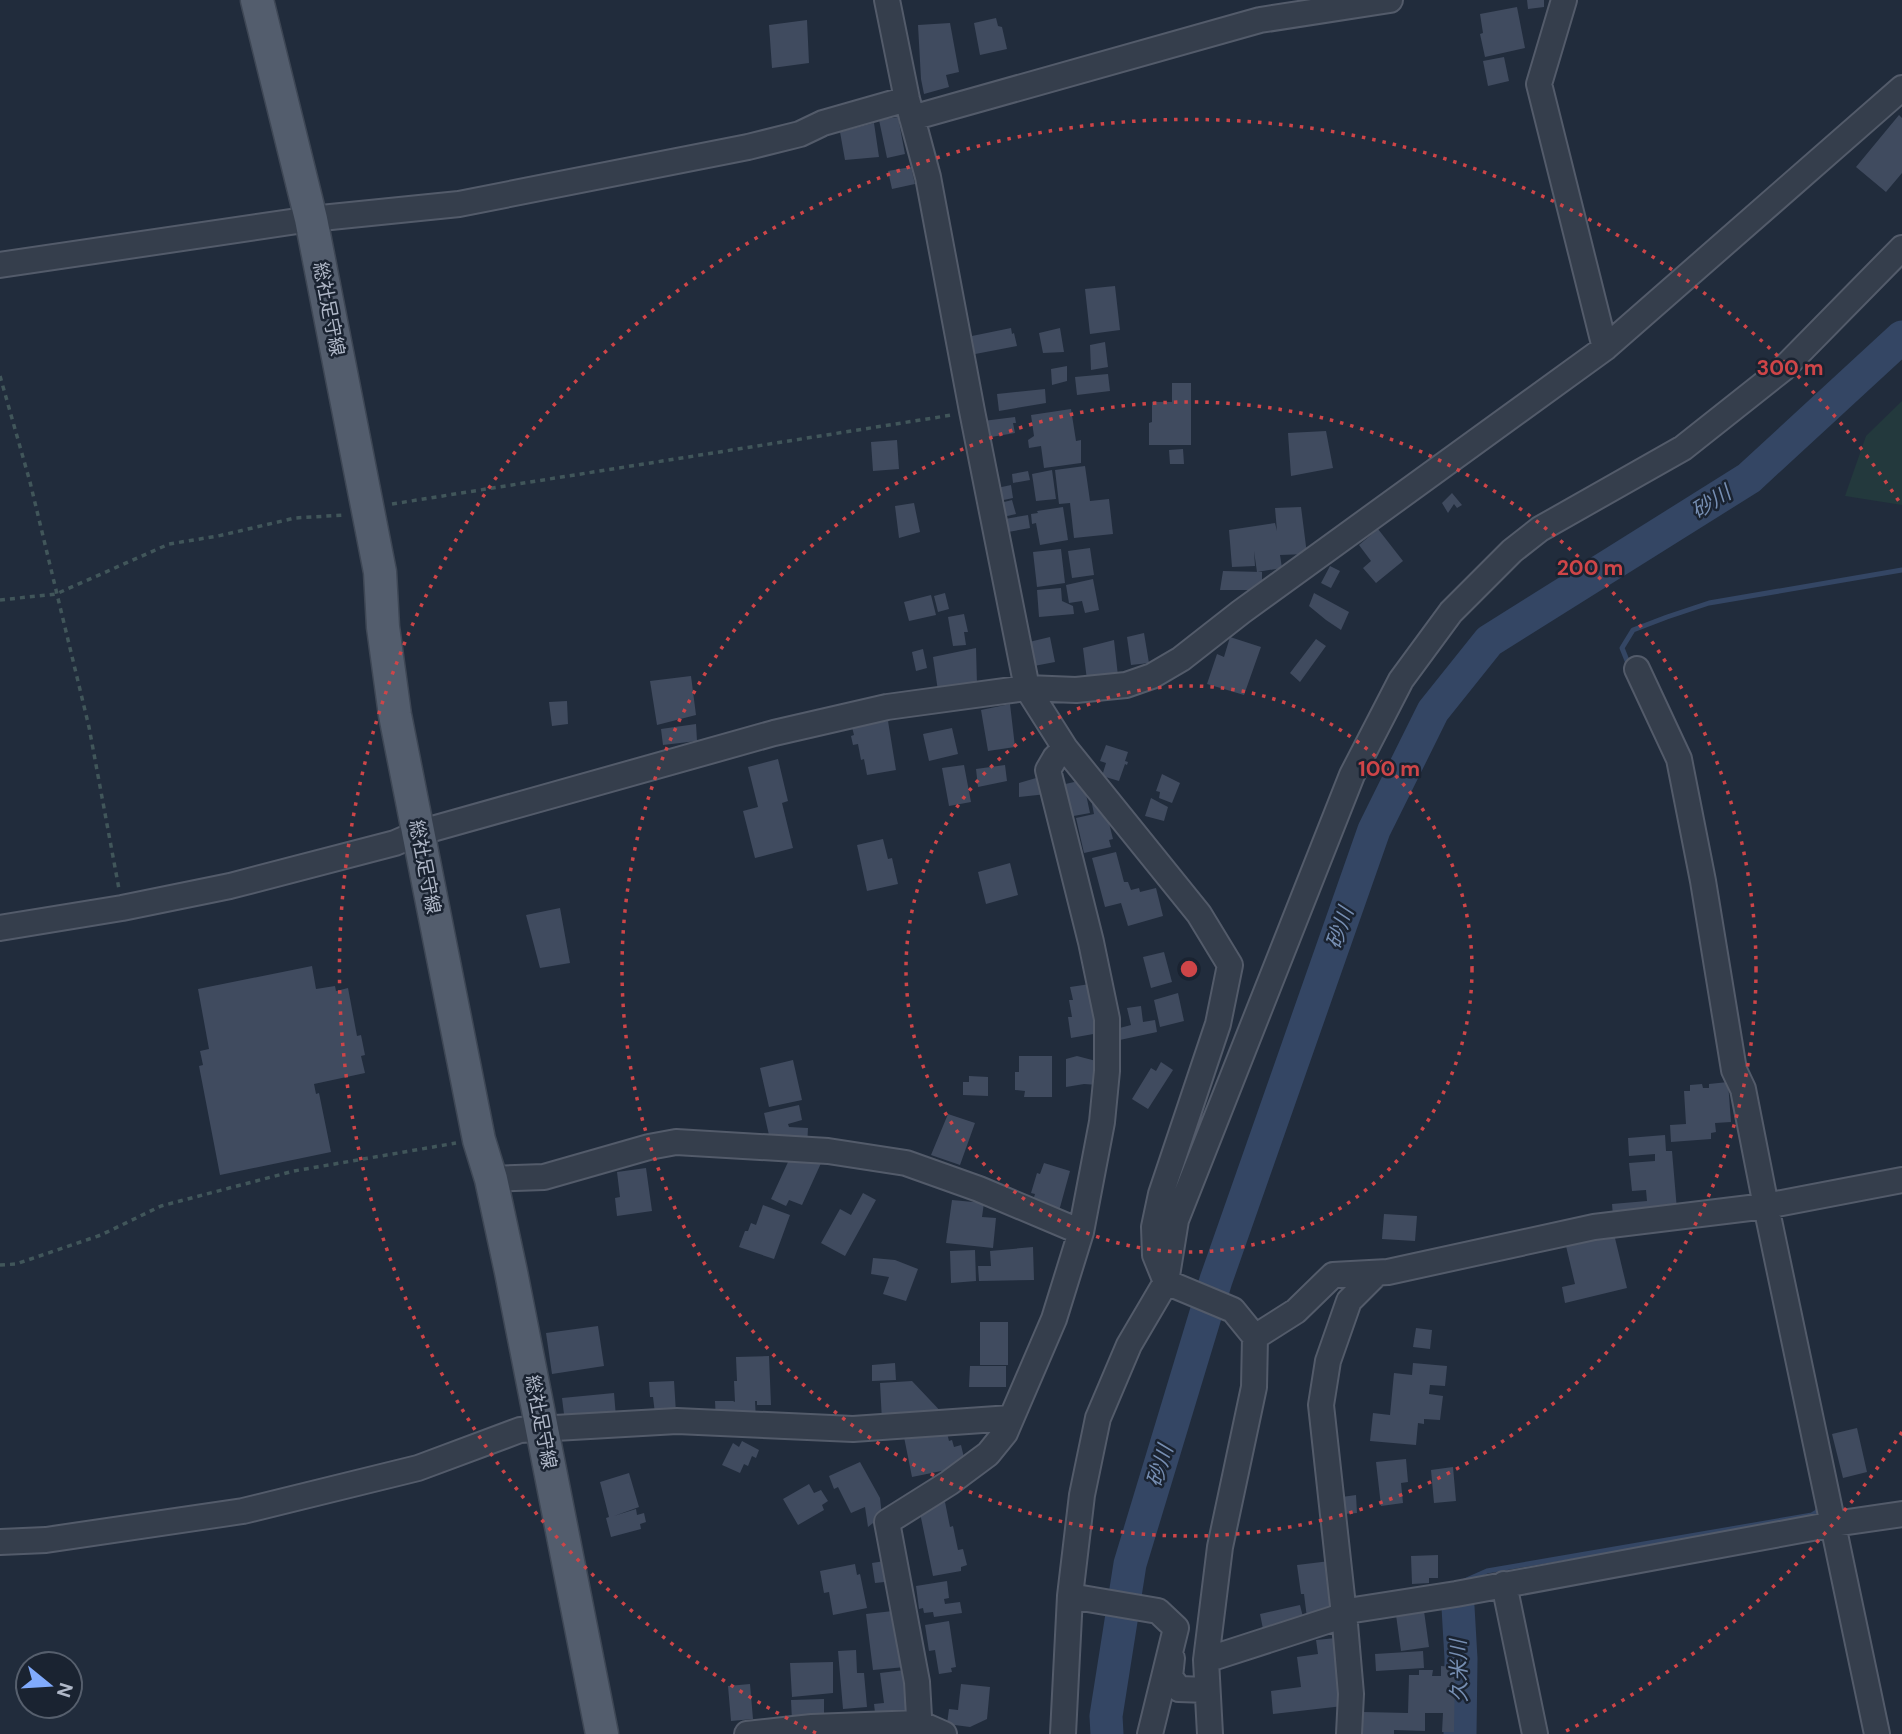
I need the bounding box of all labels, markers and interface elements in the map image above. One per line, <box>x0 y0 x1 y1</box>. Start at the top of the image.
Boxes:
street label: 総社足守線 <box>308 260 350 358</box>
text: 300 m <box>1757 354 1823 382</box>
water label: 砂川 <box>1686 478 1738 525</box>
text: 200 m <box>1557 554 1623 582</box>
text: 100 m <box>1358 755 1420 783</box>
street label: 総社足守線 <box>404 818 446 916</box>
water label: 砂川 <box>1320 902 1361 952</box>
centre of rings <box>1177 957 1201 981</box>
street label: 総社足守線 <box>520 1373 562 1471</box>
water label: 砂川 <box>1140 1440 1180 1490</box>
water label: 久米川 <box>1444 1637 1474 1703</box>
north arrow <box>14 1650 84 1720</box>
text: N <box>51 1680 79 1701</box>

